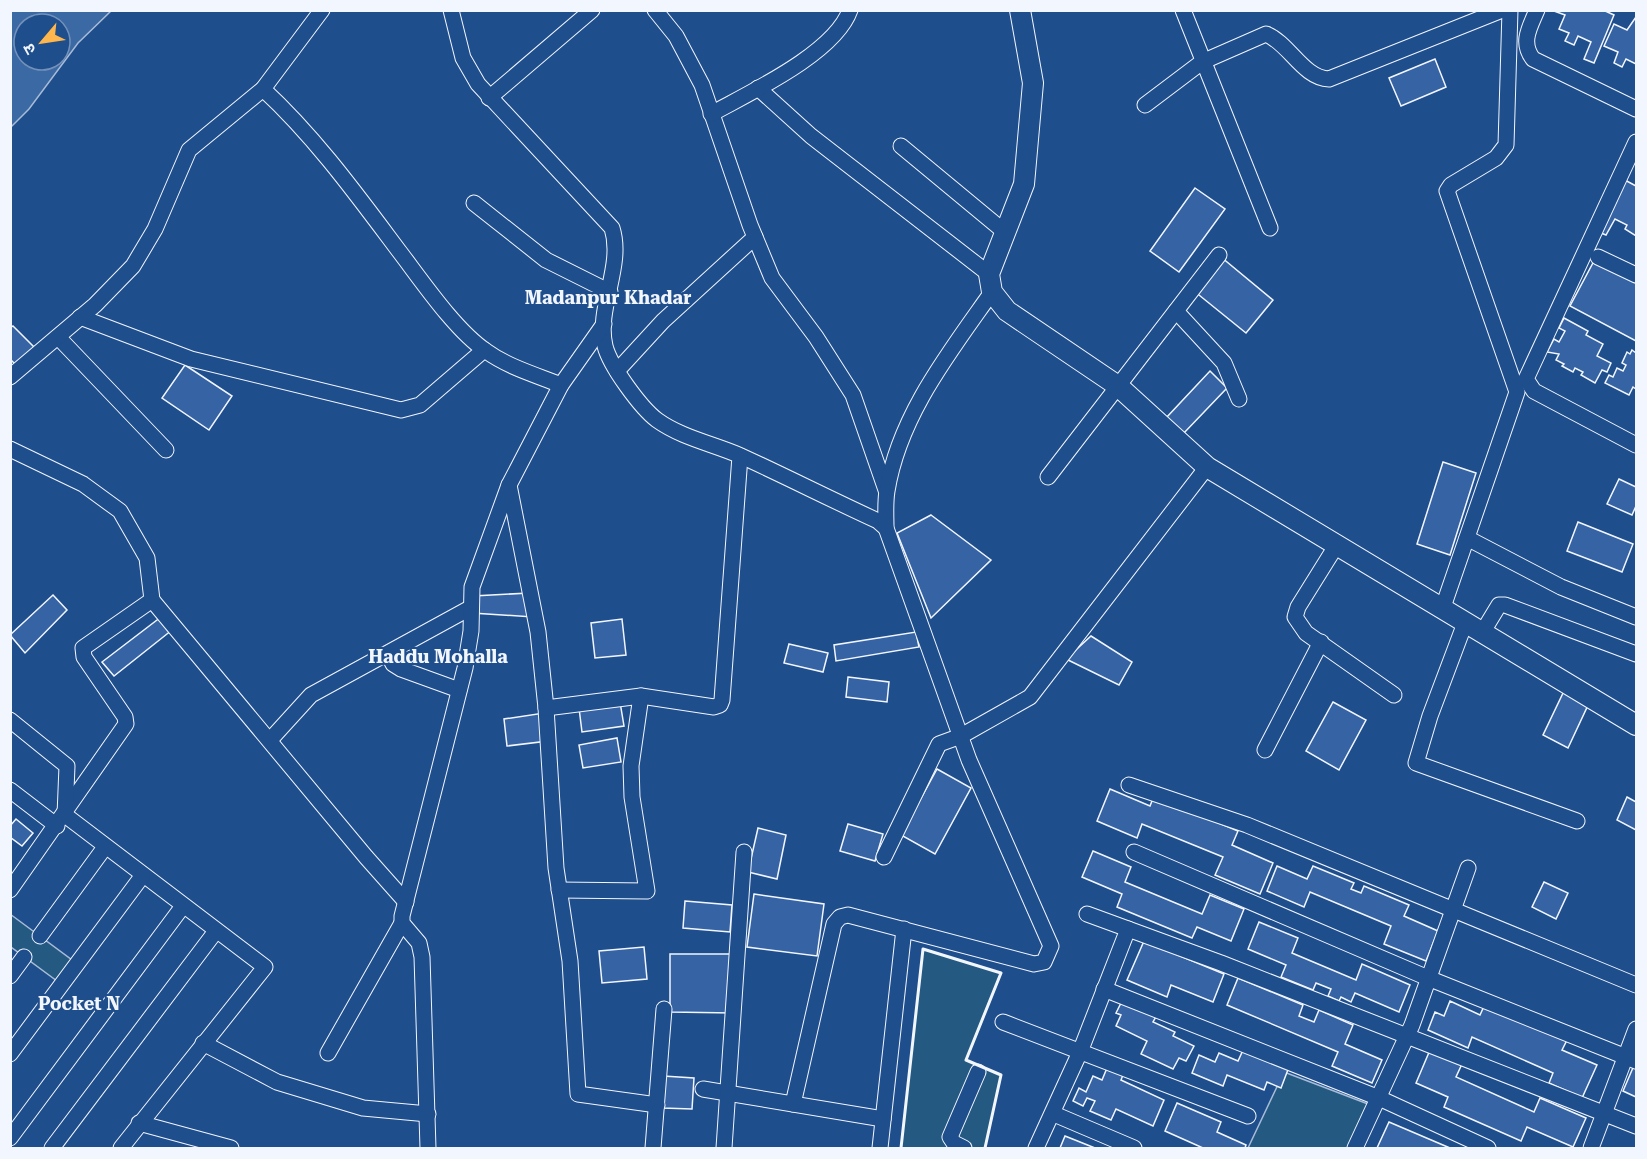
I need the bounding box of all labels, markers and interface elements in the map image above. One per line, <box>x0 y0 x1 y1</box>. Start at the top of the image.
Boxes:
north arrow <box>12 12 72 72</box>
text: उ <box>18 40 40 58</box>
district label: Madanpur Khadar <box>525 287 691 308</box>
district label: Haddu Mohalla <box>368 646 508 667</box>
district label: Pocket N <box>38 993 120 1014</box>

